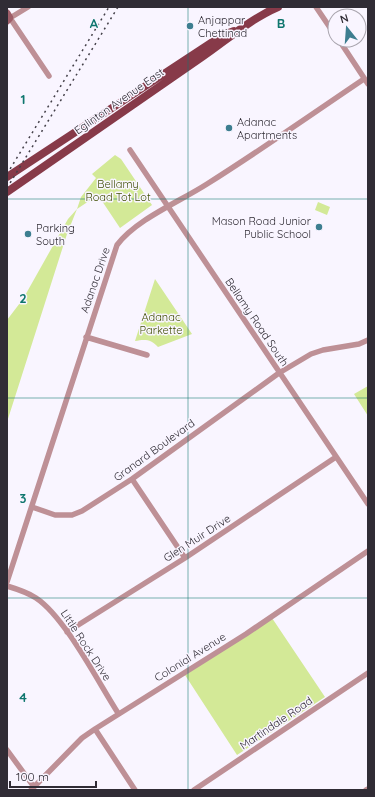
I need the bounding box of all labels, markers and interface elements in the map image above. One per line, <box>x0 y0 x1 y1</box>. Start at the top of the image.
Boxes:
north arrow <box>327 8 367 48</box>
text: N <box>338 11 350 26</box>
place label: Anjappar Chettinad <box>198 13 247 40</box>
text: A <box>90 15 99 31</box>
text: B <box>277 15 285 31</box>
marker: Anjappar Chettinad <box>185 21 195 31</box>
street label: Eglinton Avenue East <box>71 65 167 137</box>
text: 1 <box>20 91 26 107</box>
place label: Adanac Apartments <box>237 115 297 142</box>
marker: Adanac Apartments <box>224 123 234 133</box>
park label: Bellamy Road Tot Lot <box>85 177 151 204</box>
place label: Mason Road Junior Public School <box>212 214 312 241</box>
place label: Parking South <box>36 221 75 248</box>
marker: Mason Road Junior Public School <box>314 222 324 232</box>
marker: Parking South <box>23 229 33 239</box>
street label: Adanac Drive <box>77 245 113 315</box>
street label: Bellamy Road South <box>222 275 292 369</box>
text: 2 <box>19 290 27 306</box>
park label: Adanac Parkette <box>140 310 182 337</box>
street label: Granard Boulevard <box>111 416 197 484</box>
text: 3 <box>20 490 27 506</box>
street label: Glen Muir Drive <box>161 511 233 565</box>
street label: Little Rock Drive <box>58 607 114 683</box>
street label: Colonial Avenue <box>152 629 228 685</box>
text: 4 <box>19 689 27 705</box>
street label: Martindale Road <box>237 694 315 752</box>
scale bar <box>10 763 96 789</box>
text: 100 m <box>16 769 49 784</box>

